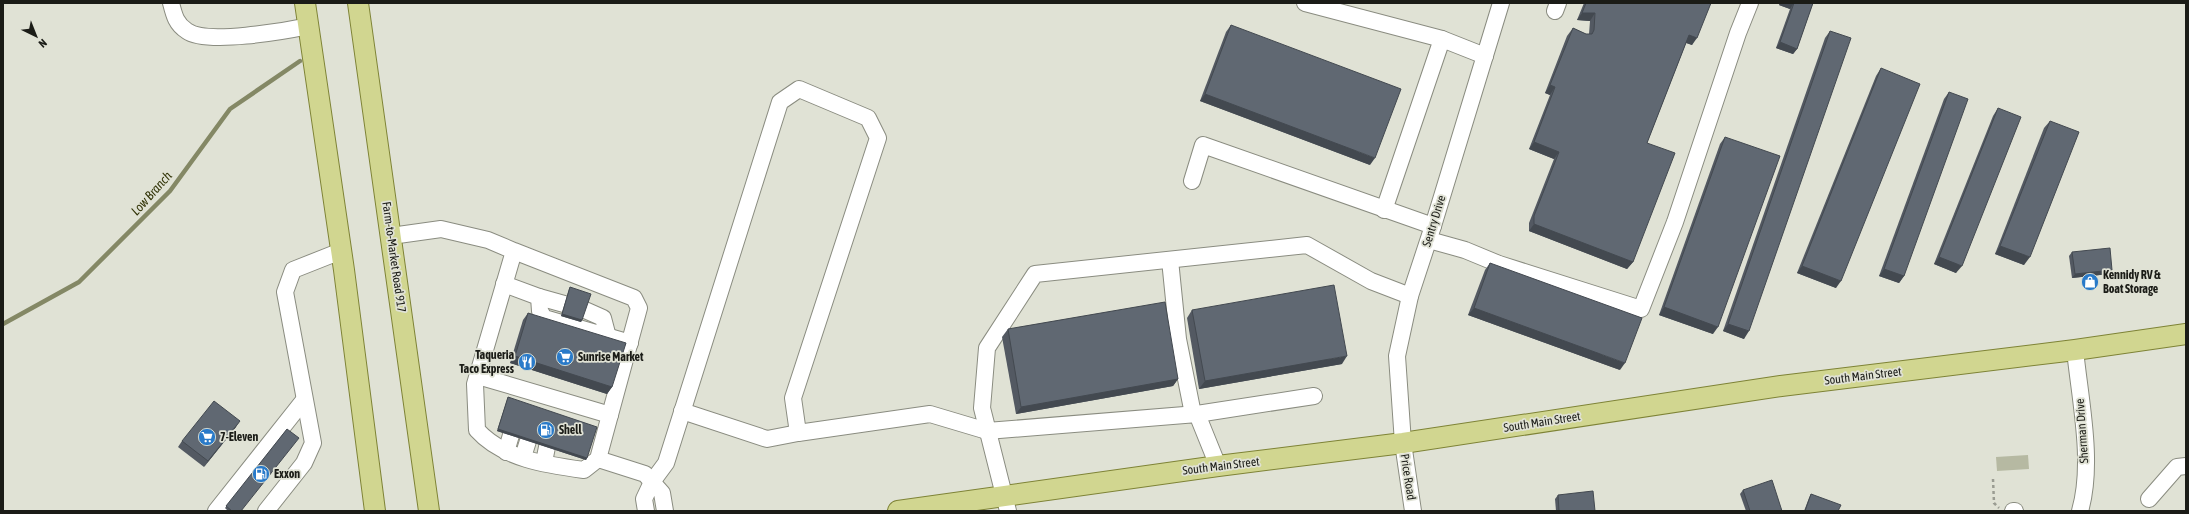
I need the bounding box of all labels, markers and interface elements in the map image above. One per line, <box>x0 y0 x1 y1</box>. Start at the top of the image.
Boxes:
north arrow <box>16 16 56 56</box>
text: N <box>36 37 49 50</box>
water label: Low Branch <box>128 168 175 218</box>
street label: Sentry Drive <box>1420 194 1448 248</box>
street label: Farm-to-Market Road 917 <box>379 201 409 314</box>
place label: Kennidy RV & Boat Storage <box>2103 268 2161 296</box>
shop icon: Kennidy RV & Boat Storage <box>2080 272 2100 292</box>
supermarket icon: Sunrise Market <box>555 347 575 367</box>
place label: Taqueria Taco Express <box>459 348 515 376</box>
place label: Sunrise Market <box>578 350 644 364</box>
restaurant icon: Taqueria Taco Express <box>517 352 537 372</box>
street label: South Main Street <box>1824 364 1903 388</box>
street label: Sherman Drive <box>2073 398 2091 464</box>
street label: South Main Street <box>1503 409 1582 435</box>
fuel station icon: Shell <box>536 420 556 440</box>
place label: Shell <box>559 423 582 437</box>
supermarket icon: 7-Eleven <box>197 427 217 447</box>
place label: 7-Eleven <box>220 430 258 444</box>
street label: Price Road <box>1397 453 1419 501</box>
street label: South Main Street <box>1182 454 1261 478</box>
fuel station icon: Exxon <box>251 464 271 484</box>
place label: Exxon <box>274 467 300 481</box>

